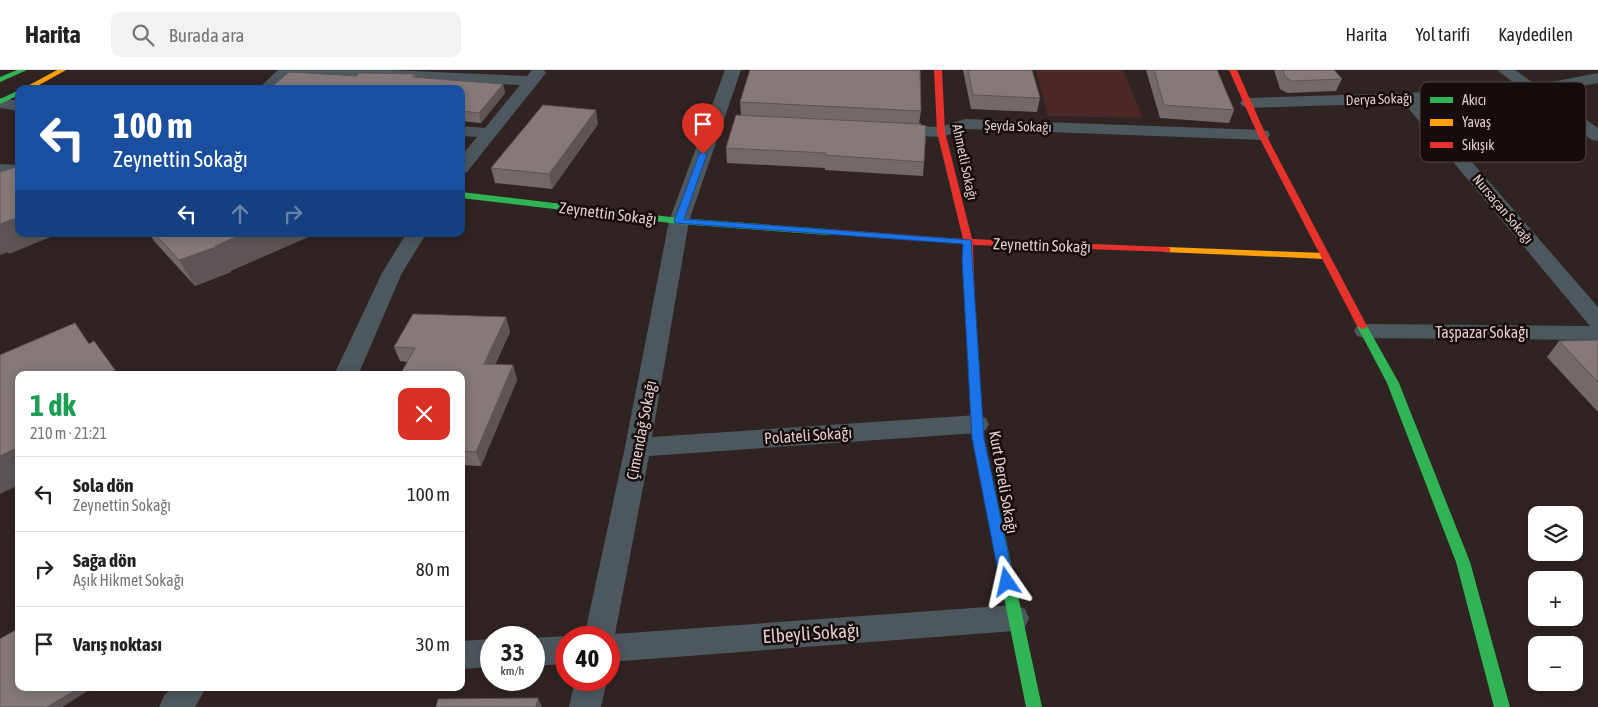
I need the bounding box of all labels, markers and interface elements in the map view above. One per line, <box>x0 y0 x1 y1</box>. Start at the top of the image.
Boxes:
search box <box>111 12 461 57</box>
text: Harita <box>25 21 81 48</box>
icon: search <box>129 21 157 49</box>
text: Burada ara <box>169 24 244 46</box>
text: Harita <box>1346 24 1387 45</box>
text: Yol tarifi <box>1415 24 1470 45</box>
text: Kaydedilen <box>1498 24 1573 45</box>
legend <box>1420 82 1586 162</box>
street label: Derya Sokağı <box>1345 90 1413 108</box>
text: Akıcı <box>1462 92 1486 108</box>
pin <box>682 103 724 154</box>
icon: left <box>30 105 95 170</box>
text: 100 m <box>113 105 192 145</box>
icon: arrive <box>689 110 717 138</box>
text: Yavaş <box>1462 114 1491 130</box>
street label: Şeyda Sokağı <box>984 117 1052 135</box>
street label: Ahmetli Sokağı <box>949 123 981 201</box>
text: Sıkışık <box>1462 137 1494 153</box>
text: Zeynettin Sokağı <box>113 146 248 172</box>
street label: Nursaçan Sokağı <box>1469 171 1537 247</box>
street label: Zeynettin Sokağı <box>558 198 658 229</box>
icon: left <box>173 200 201 228</box>
icon: ahead <box>226 200 254 228</box>
icon: right <box>279 200 307 228</box>
street label: Zeynettin Sokağı <box>993 234 1091 257</box>
street label: Taşpazar Sokağı <box>1435 323 1529 342</box>
street label: Çimendağ Sokağı <box>623 379 660 481</box>
text: 1 dk <box>30 388 76 422</box>
button: close <box>398 388 450 440</box>
street label: Polateli Sokağı <box>763 423 853 448</box>
text: 210 m · 21:21 <box>30 424 107 442</box>
street label: Kurt Dereli Sokağı <box>985 429 1022 535</box>
text: Sola dön <box>73 474 134 496</box>
icon: left <box>30 480 58 508</box>
text: 100 m <box>407 483 450 505</box>
text: Zeynettin Sokağı <box>73 496 171 514</box>
map controls <box>1528 506 1583 691</box>
button: layers <box>1528 506 1583 561</box>
text: Sağa dön <box>73 549 136 571</box>
icon: right <box>30 555 58 583</box>
position arrow <box>980 555 1032 607</box>
text: 80 m <box>416 558 450 580</box>
text: Aşık Hikmet Sokağı <box>73 571 184 589</box>
button: + <box>1528 571 1583 626</box>
street label: Elbeyli Sokağı <box>762 619 860 647</box>
speed limit sign: 40 <box>555 626 620 691</box>
icon: arrive <box>30 630 58 658</box>
text: Varış noktası <box>73 633 162 655</box>
text: 30 m <box>416 633 450 655</box>
button: − <box>1528 636 1583 691</box>
text: 33 <box>501 638 524 666</box>
text: km/h <box>501 664 524 678</box>

